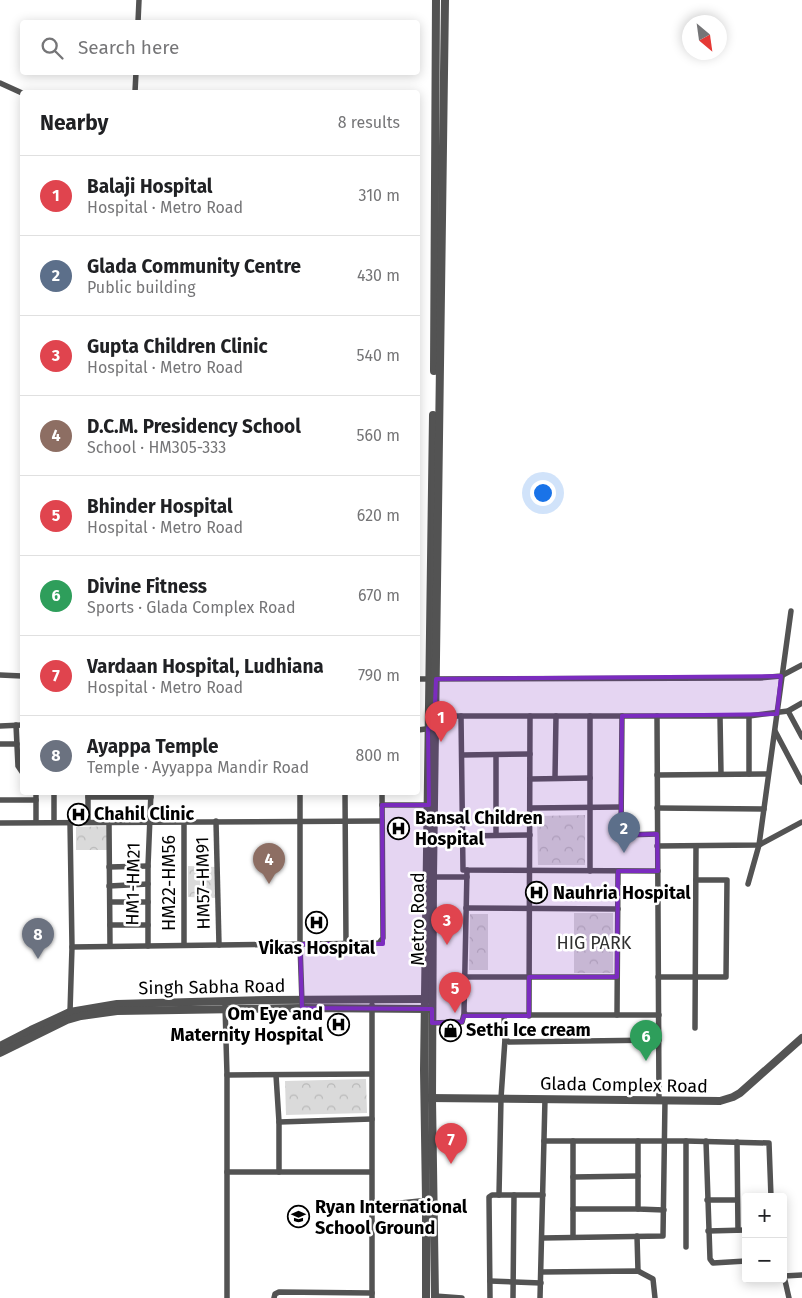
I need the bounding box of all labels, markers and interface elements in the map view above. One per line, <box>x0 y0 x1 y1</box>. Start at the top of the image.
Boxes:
north arrow <box>682 15 727 60</box>
search box <box>20 20 420 75</box>
icon: search <box>38 34 66 62</box>
text: Search here <box>78 36 179 59</box>
text: Nearby <box>40 110 108 136</box>
text: 8 results <box>338 113 400 132</box>
text: Balaji Hospital <box>87 175 213 198</box>
text: 1 <box>52 186 60 205</box>
text: 310 m <box>359 186 400 205</box>
text: Hospital · Metro Road <box>87 198 243 217</box>
text: Glada Community Centre <box>87 255 301 278</box>
text: 2 <box>52 266 60 285</box>
text: 430 m <box>357 266 400 285</box>
text: Public building <box>87 278 195 297</box>
text: Gupta Children Clinic <box>87 335 268 358</box>
text: 3 <box>52 346 60 365</box>
text: 540 m <box>357 346 400 365</box>
text: Hospital · Metro Road <box>87 358 243 377</box>
text: D.C.M. Presidency School <box>87 415 301 438</box>
text: 4 <box>51 426 61 445</box>
text: 560 m <box>357 426 400 445</box>
text: School · HM305-333 <box>87 438 226 457</box>
your location <box>530 480 556 506</box>
text: Bhinder Hospital <box>87 495 233 518</box>
text: 5 <box>52 506 60 525</box>
text: 620 m <box>357 506 400 525</box>
text: Hospital · Metro Road <box>87 518 243 537</box>
text: Divine Fitness <box>87 575 207 598</box>
text: 6 <box>51 586 61 605</box>
text: 670 m <box>358 586 400 605</box>
text: Sports · Glada Complex Road <box>87 598 296 617</box>
text: Vardaan Hospital, Ludhiana <box>87 655 324 678</box>
text: 7 <box>52 666 60 685</box>
text: 790 m <box>358 666 400 685</box>
text: Hospital · Metro Road <box>87 678 243 697</box>
pin: 1 <box>425 701 457 742</box>
text: Ayappa Temple <box>87 735 219 758</box>
text: 8 <box>51 746 61 765</box>
text: 800 m <box>355 746 400 765</box>
text: Temple · Ayyappa Mandir Road <box>87 758 309 777</box>
hospital icon: Chahil Clinic <box>66 802 90 826</box>
place label: Chahil Clinic <box>94 803 195 825</box>
place label: Bansal Children Hospital <box>415 807 543 850</box>
pin: 2 <box>608 812 640 853</box>
hospital icon: Bansal Children Hospital <box>387 816 411 840</box>
street label: HM22-HM56 <box>158 835 180 931</box>
street label: HM57-HM91 <box>191 836 215 930</box>
street label: HM1-HM21 <box>121 842 145 926</box>
pin: 4 <box>253 843 285 884</box>
street label: Metro Road <box>407 872 429 966</box>
hospital icon: Nauhria Hospital <box>525 881 549 905</box>
place label: Nauhria Hospital <box>553 882 691 904</box>
pin: 3 <box>431 904 463 945</box>
hospital icon: Vikas Hospital <box>305 911 329 935</box>
pin: 8 <box>22 918 54 959</box>
park label: HIG PARK <box>557 932 632 954</box>
place label: Vikas Hospital <box>258 937 376 959</box>
pin: 5 <box>439 972 471 1013</box>
street label: Singh Sabha Road <box>138 975 286 999</box>
place label: Om Eye and Maternity Hospital <box>171 1003 324 1046</box>
hospital icon: Om Eye and Maternity Hospital <box>327 1012 351 1036</box>
shop icon: Sethi Ice cream <box>438 1018 462 1042</box>
place label: Sethi Ice cream <box>466 1019 591 1041</box>
pin: 6 <box>630 1020 662 1061</box>
street label: Glada Complex Road <box>540 1073 708 1097</box>
pin: 7 <box>435 1123 467 1164</box>
map controls <box>742 1193 787 1283</box>
button: + <box>742 1193 787 1238</box>
place label: Ryan International School Ground <box>315 1196 468 1239</box>
school or university icon: Ryan International School Ground <box>287 1205 311 1229</box>
button: − <box>742 1238 787 1283</box>

